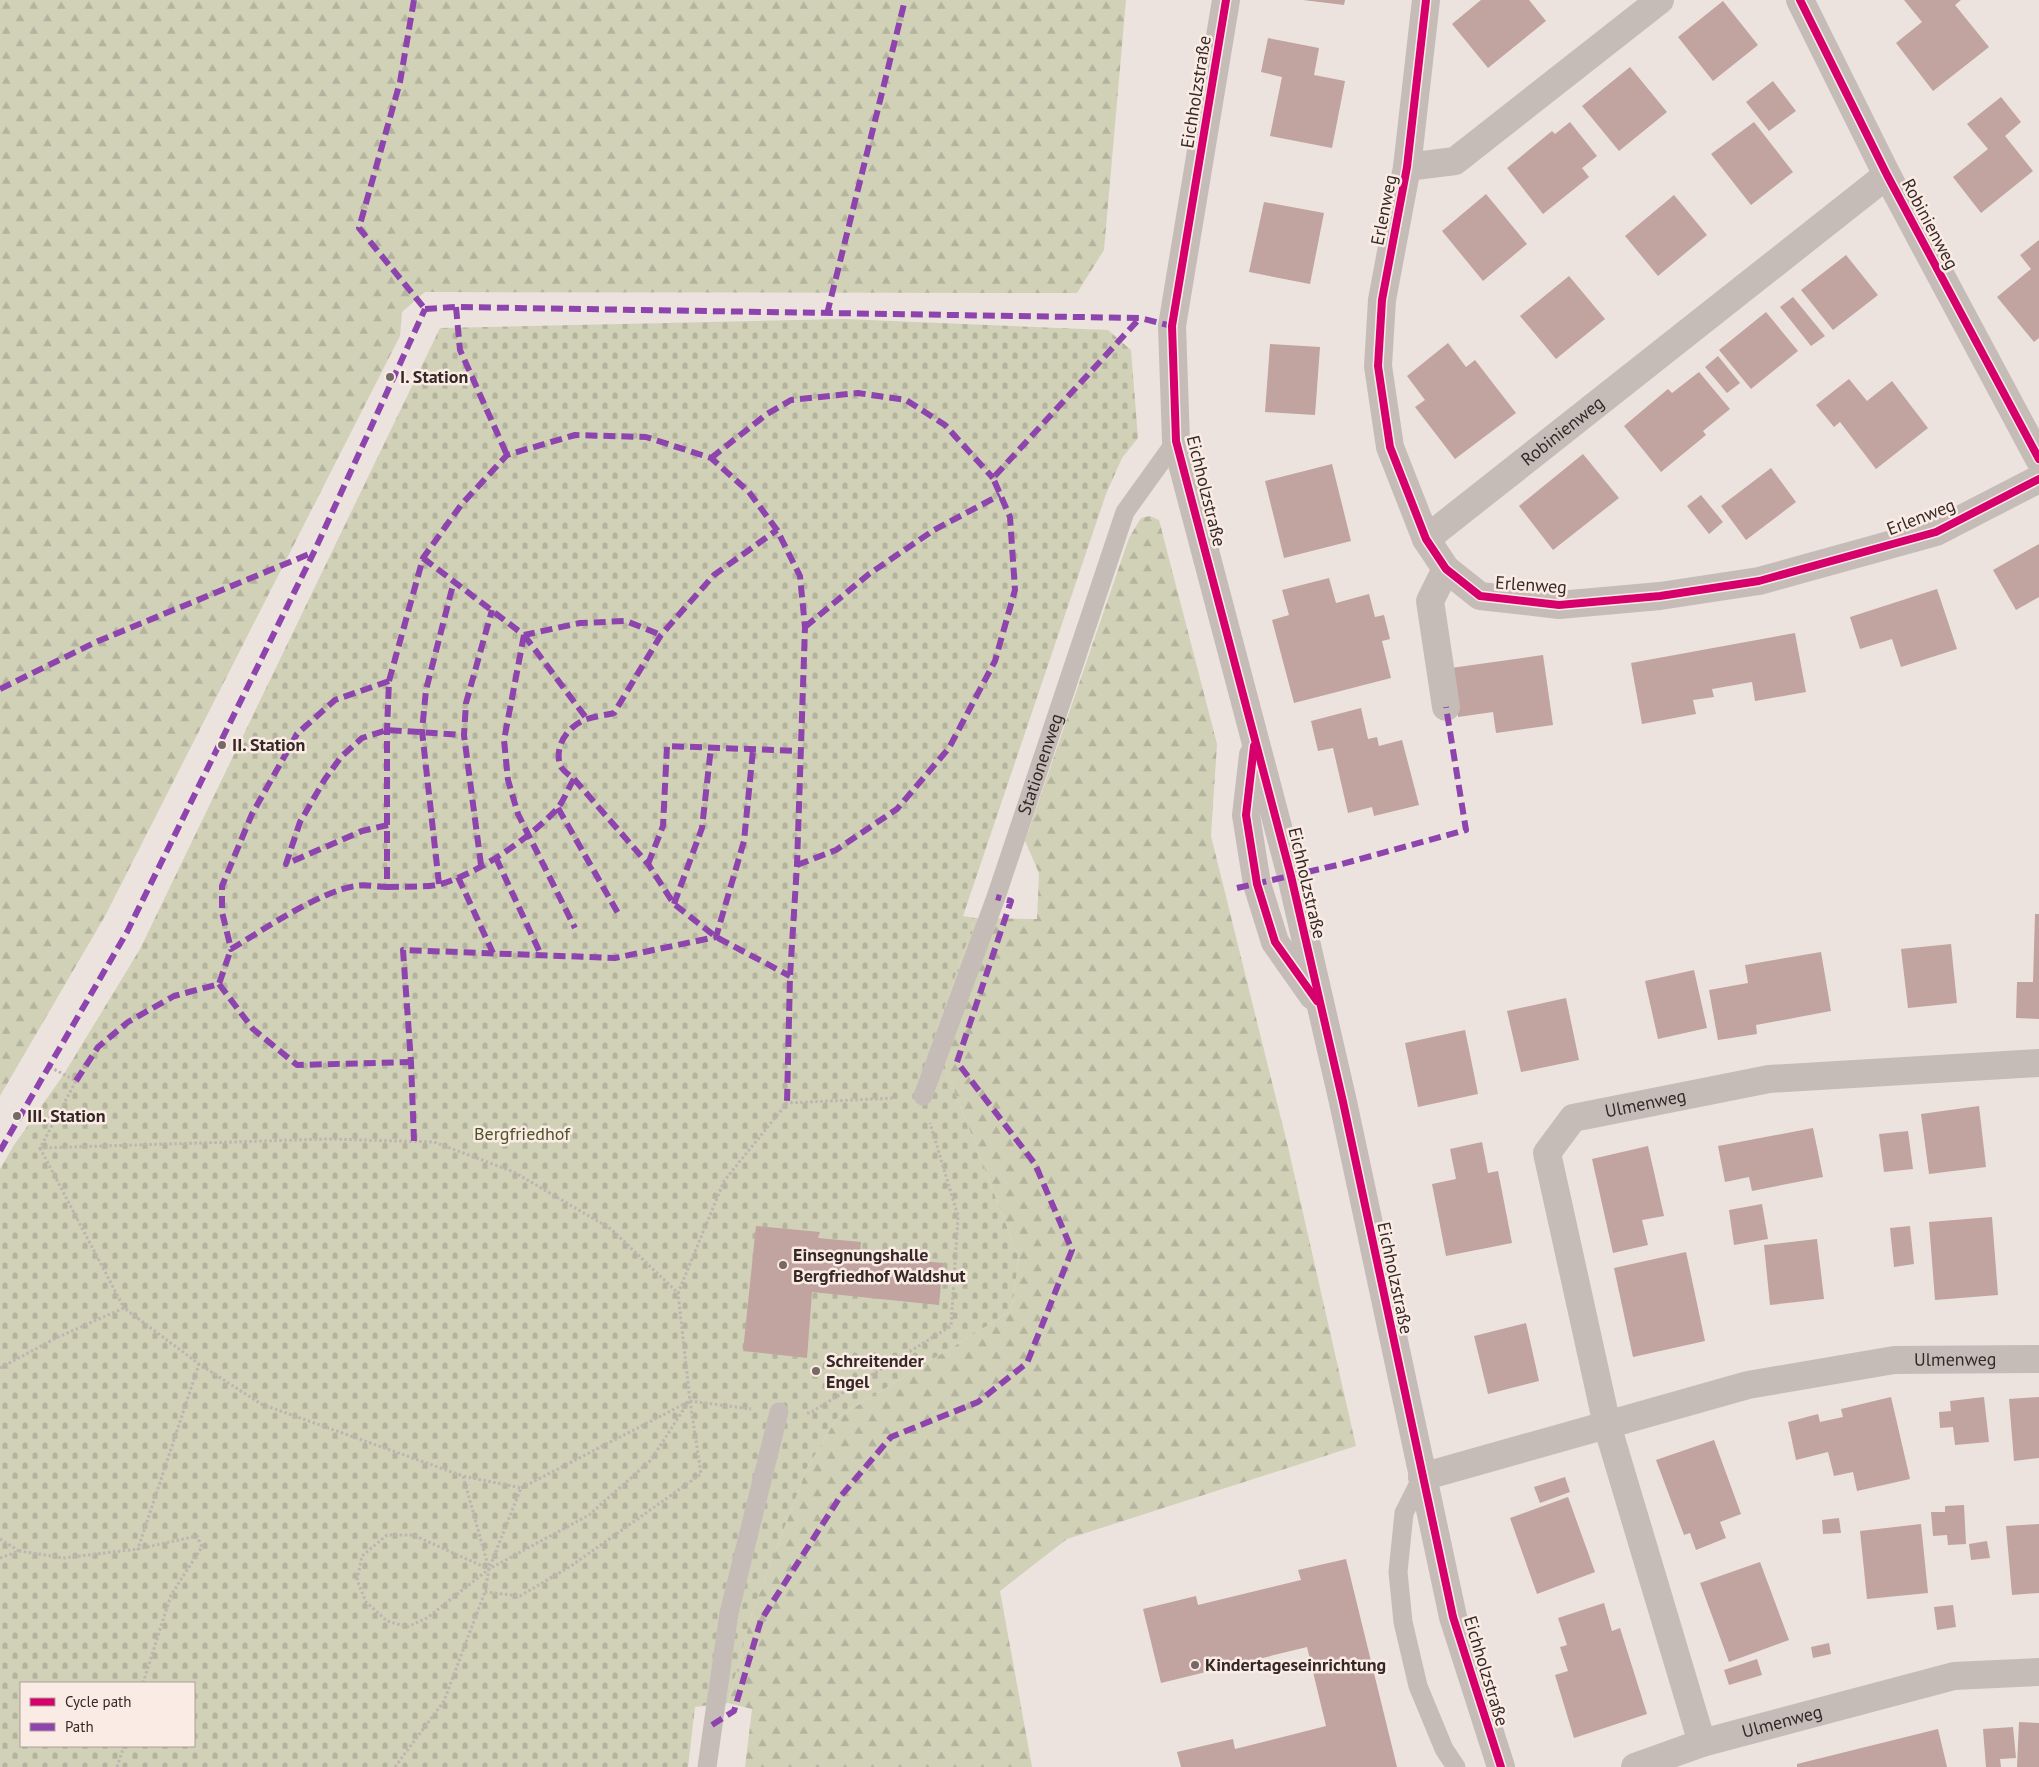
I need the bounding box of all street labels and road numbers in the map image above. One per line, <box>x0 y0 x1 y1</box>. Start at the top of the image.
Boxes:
street label: Eichholzstraße <box>1175 34 1216 150</box>
street label: Erlenweg <box>1365 173 1402 247</box>
street label: Robinienweg <box>1897 175 1964 273</box>
street label: Robinienweg <box>1516 391 1608 471</box>
street label: Eichholzstraße <box>1182 433 1231 549</box>
street label: Erlenweg <box>1883 493 1958 540</box>
street label: Erlenweg <box>1494 571 1568 598</box>
street label: Stationenweg <box>1012 710 1068 818</box>
street label: Eichholzstraße <box>1283 825 1331 941</box>
street label: Ulmenweg <box>1603 1084 1688 1122</box>
street label: Eichholzstraße <box>1372 1220 1419 1336</box>
street label: Ulmenweg <box>1914 1347 1996 1371</box>
street label: Eichholzstraße <box>1459 1613 1514 1729</box>
street label: Ulmenweg <box>1739 1700 1825 1743</box>

